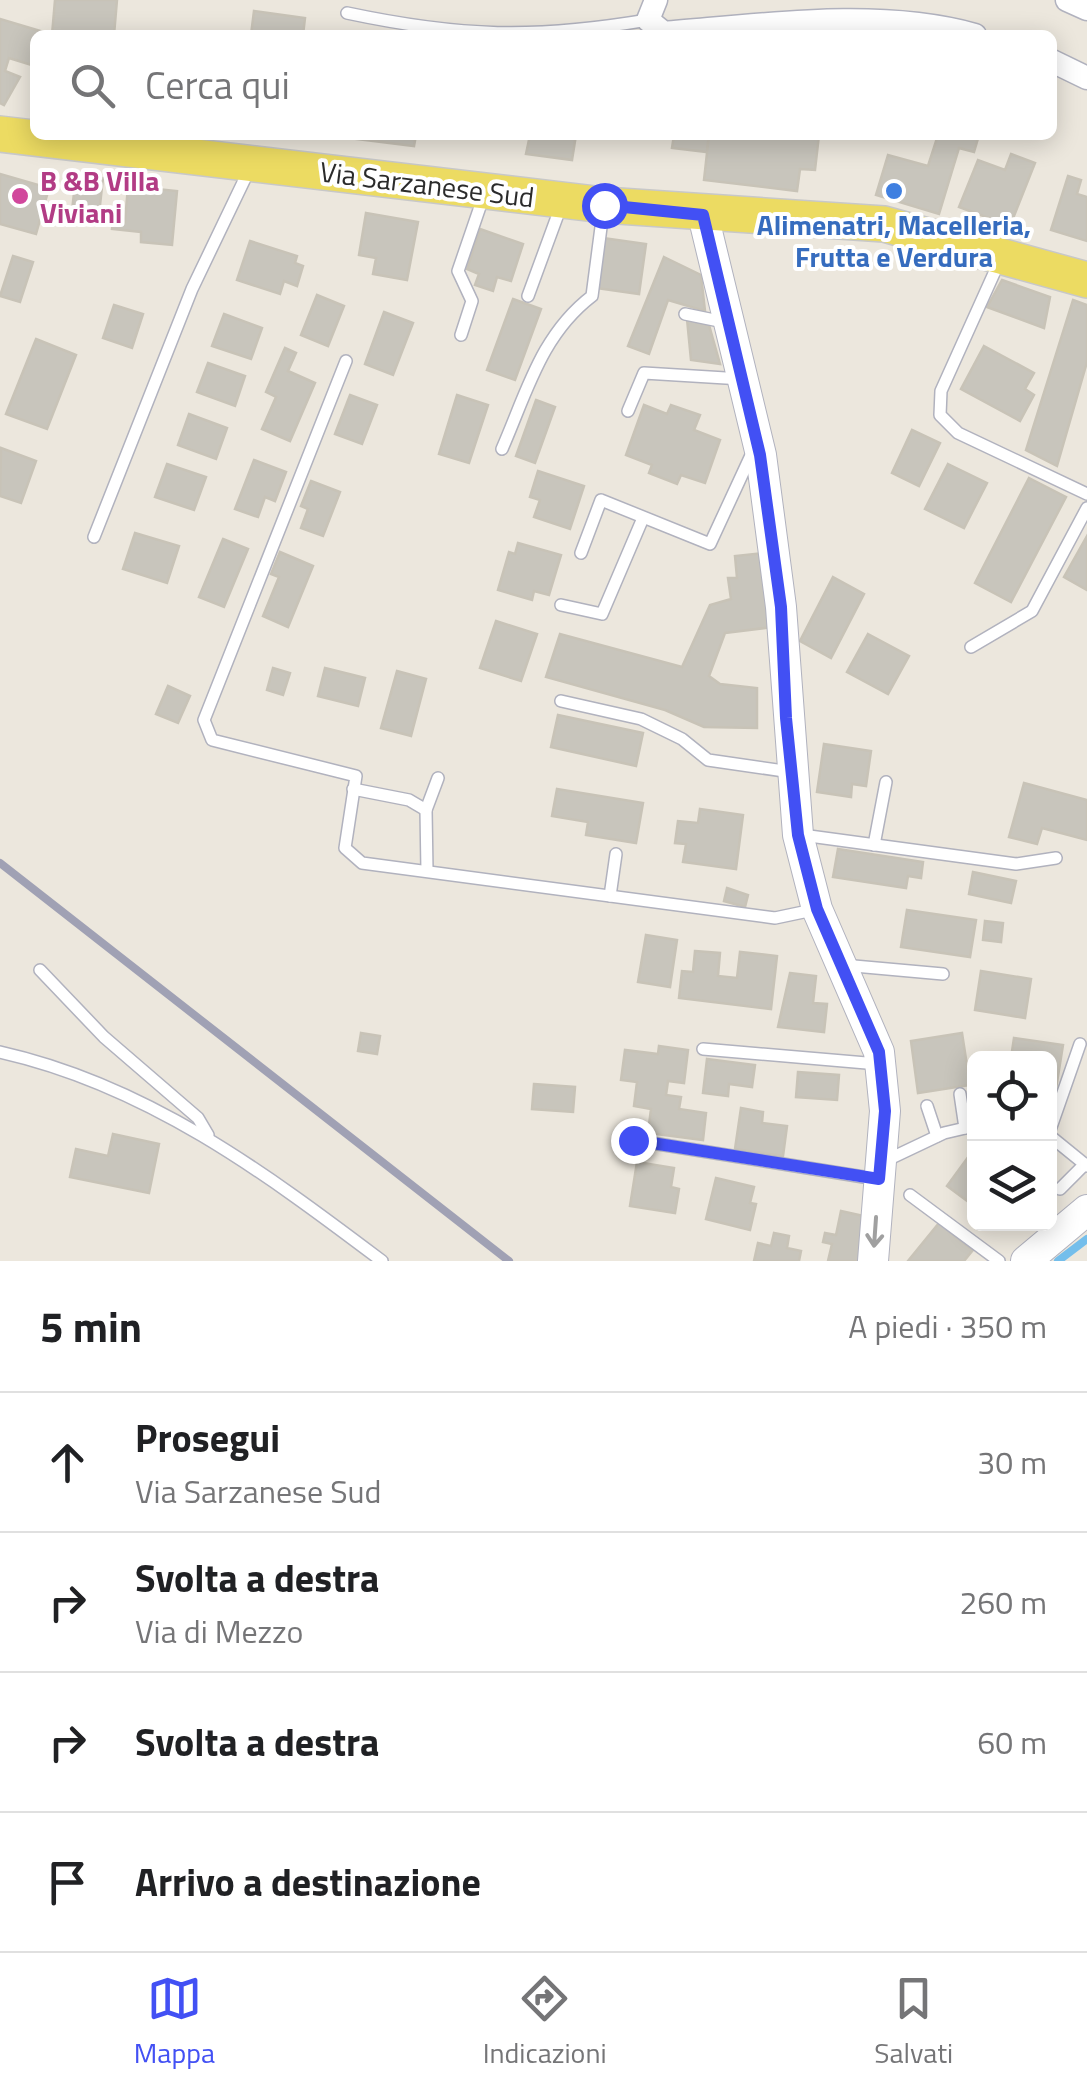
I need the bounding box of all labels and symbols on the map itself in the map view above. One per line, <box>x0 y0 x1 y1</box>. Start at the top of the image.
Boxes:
street label: Via Sarzanese Sud <box>317 150 537 218</box>
place label: B &B Villa Viviani <box>40 159 160 234</box>
marker: Alimenatri, Macelleria, Frutta e Verdura <box>883 180 905 202</box>
route start <box>582 183 628 229</box>
marker: B &B Villa Viviani <box>9 185 31 207</box>
place label: Alimenatri, Macelleria, Frutta e Verdura <box>757 203 1031 278</box>
route end <box>611 1118 657 1164</box>
one-way arrow <box>865 1215 884 1248</box>

